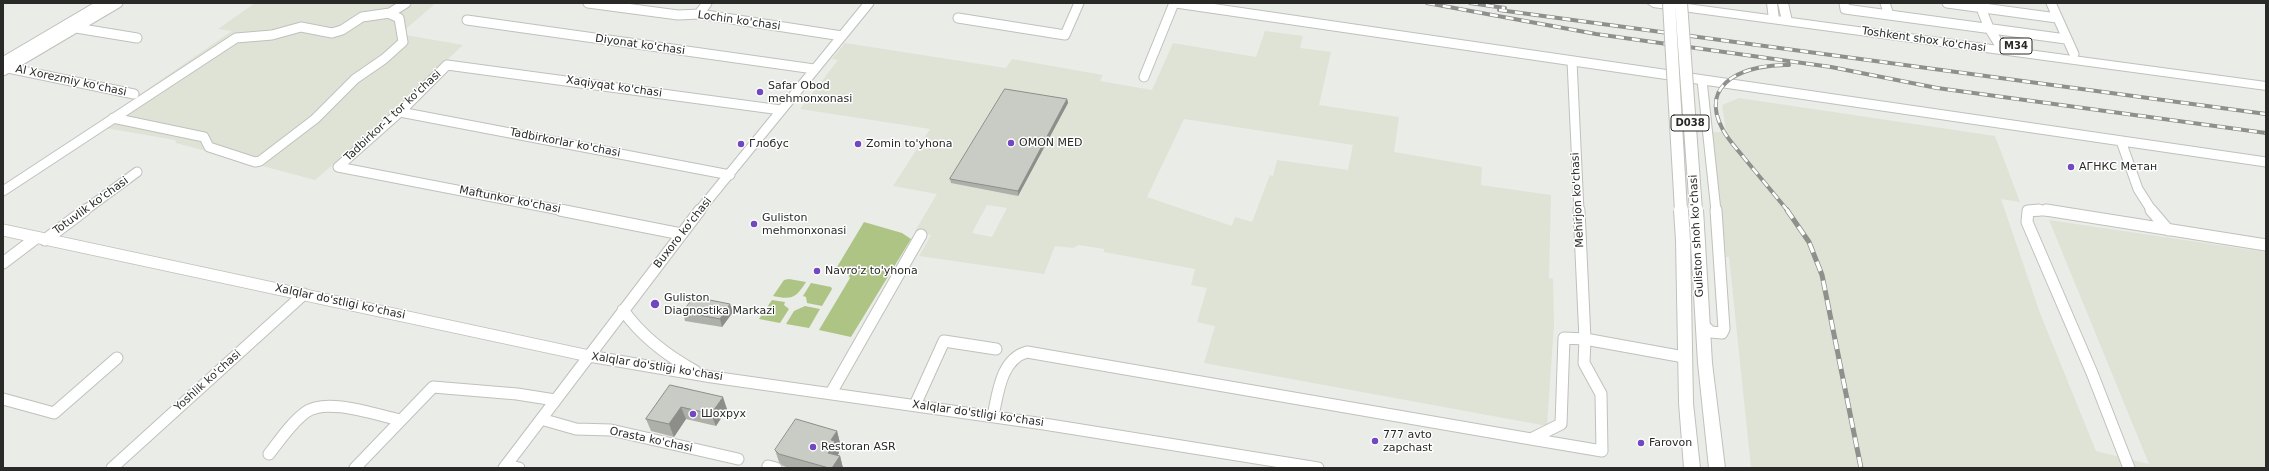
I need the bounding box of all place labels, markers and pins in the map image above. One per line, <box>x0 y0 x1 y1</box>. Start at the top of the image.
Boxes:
place label: Safar Obod mehmonxonasi <box>768 79 852 105</box>
marker: Safar Obod mehmonxonasi <box>755 87 765 97</box>
place label: OMON MED <box>1019 136 1082 150</box>
place label: Глобус <box>749 137 789 151</box>
place label: Zomin to'yhona <box>866 137 952 151</box>
marker: OMON MED <box>1006 138 1016 148</box>
marker: Глобус <box>736 139 746 149</box>
marker: Zomin to'yhona <box>853 139 863 149</box>
place label: АГНКС Метан <box>2079 160 2157 174</box>
marker: АГНКС Метан <box>2066 162 2076 172</box>
place label: Guliston mehmonxonasi <box>762 211 846 237</box>
marker: Guliston mehmonxonasi <box>749 219 759 229</box>
place label: Navro'z to'yhona <box>825 264 918 278</box>
marker: Navro'z to'yhona <box>812 266 822 276</box>
place label: Guliston Diagnostika Markazi <box>664 291 775 317</box>
marker: Guliston Diagnostika Markazi <box>649 298 661 310</box>
place label: Шохрух <box>701 407 746 421</box>
marker: Шохрух <box>688 409 698 419</box>
place label: 777 avto zapchast <box>1383 428 1432 454</box>
marker: 777 avto zapchast <box>1370 436 1380 446</box>
place label: Farovon <box>1649 436 1692 450</box>
marker: Farovon <box>1636 438 1646 448</box>
place label: Restoran ASR <box>821 440 896 454</box>
marker: Restoran ASR <box>808 442 818 452</box>

